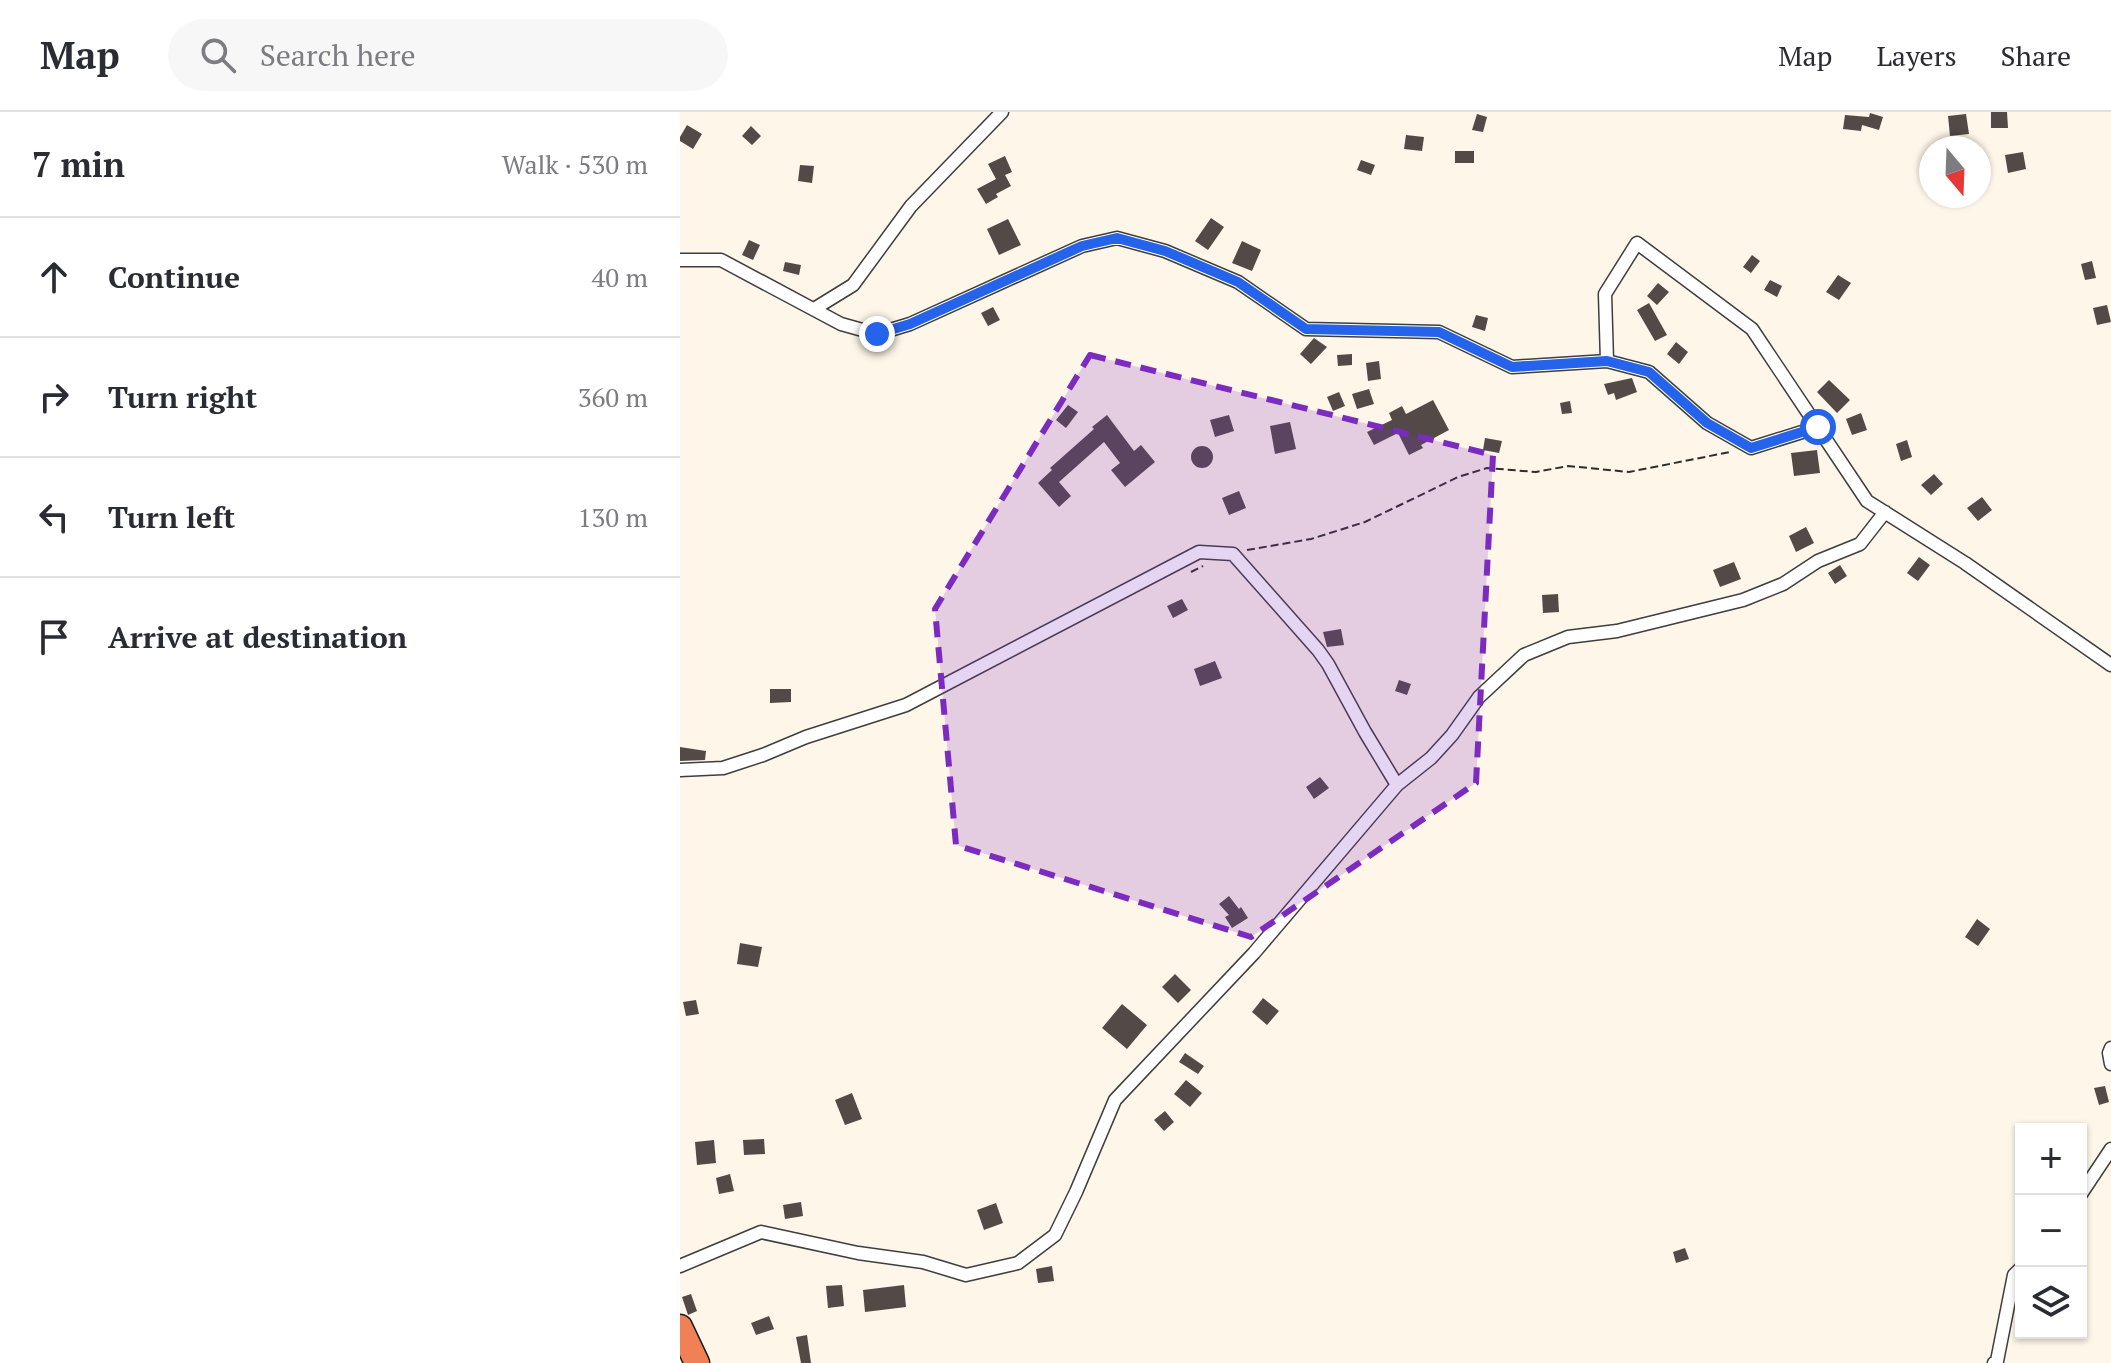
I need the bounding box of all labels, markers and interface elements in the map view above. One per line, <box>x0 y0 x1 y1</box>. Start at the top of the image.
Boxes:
search box <box>168 19 728 91</box>
text: Map <box>40 30 120 80</box>
icon: search <box>196 33 240 77</box>
text: Search here <box>260 35 416 75</box>
text: Map <box>1778 37 1832 74</box>
text: Layers <box>1876 37 1957 74</box>
text: Share <box>2001 37 2071 74</box>
north arrow <box>1919 136 1991 208</box>
text: 7 min <box>32 142 125 187</box>
text: Walk · 530 m <box>502 147 648 181</box>
icon: ahead <box>32 255 76 299</box>
text: Continue <box>108 257 240 297</box>
text: 40 m <box>592 260 648 294</box>
route end <box>859 316 895 352</box>
icon: right <box>32 375 76 419</box>
text: Turn right <box>108 377 257 417</box>
text: 360 m <box>578 380 648 414</box>
route start <box>1800 409 1836 445</box>
icon: left <box>32 495 76 539</box>
text: Turn left <box>108 497 235 537</box>
text: 130 m <box>578 500 648 534</box>
icon: arrive <box>32 615 76 659</box>
text: Arrive at destination <box>108 617 407 657</box>
map controls <box>2015 1123 2087 1339</box>
button: + <box>2015 1123 2087 1195</box>
button: − <box>2015 1195 2087 1267</box>
button: layers <box>2015 1267 2087 1339</box>

